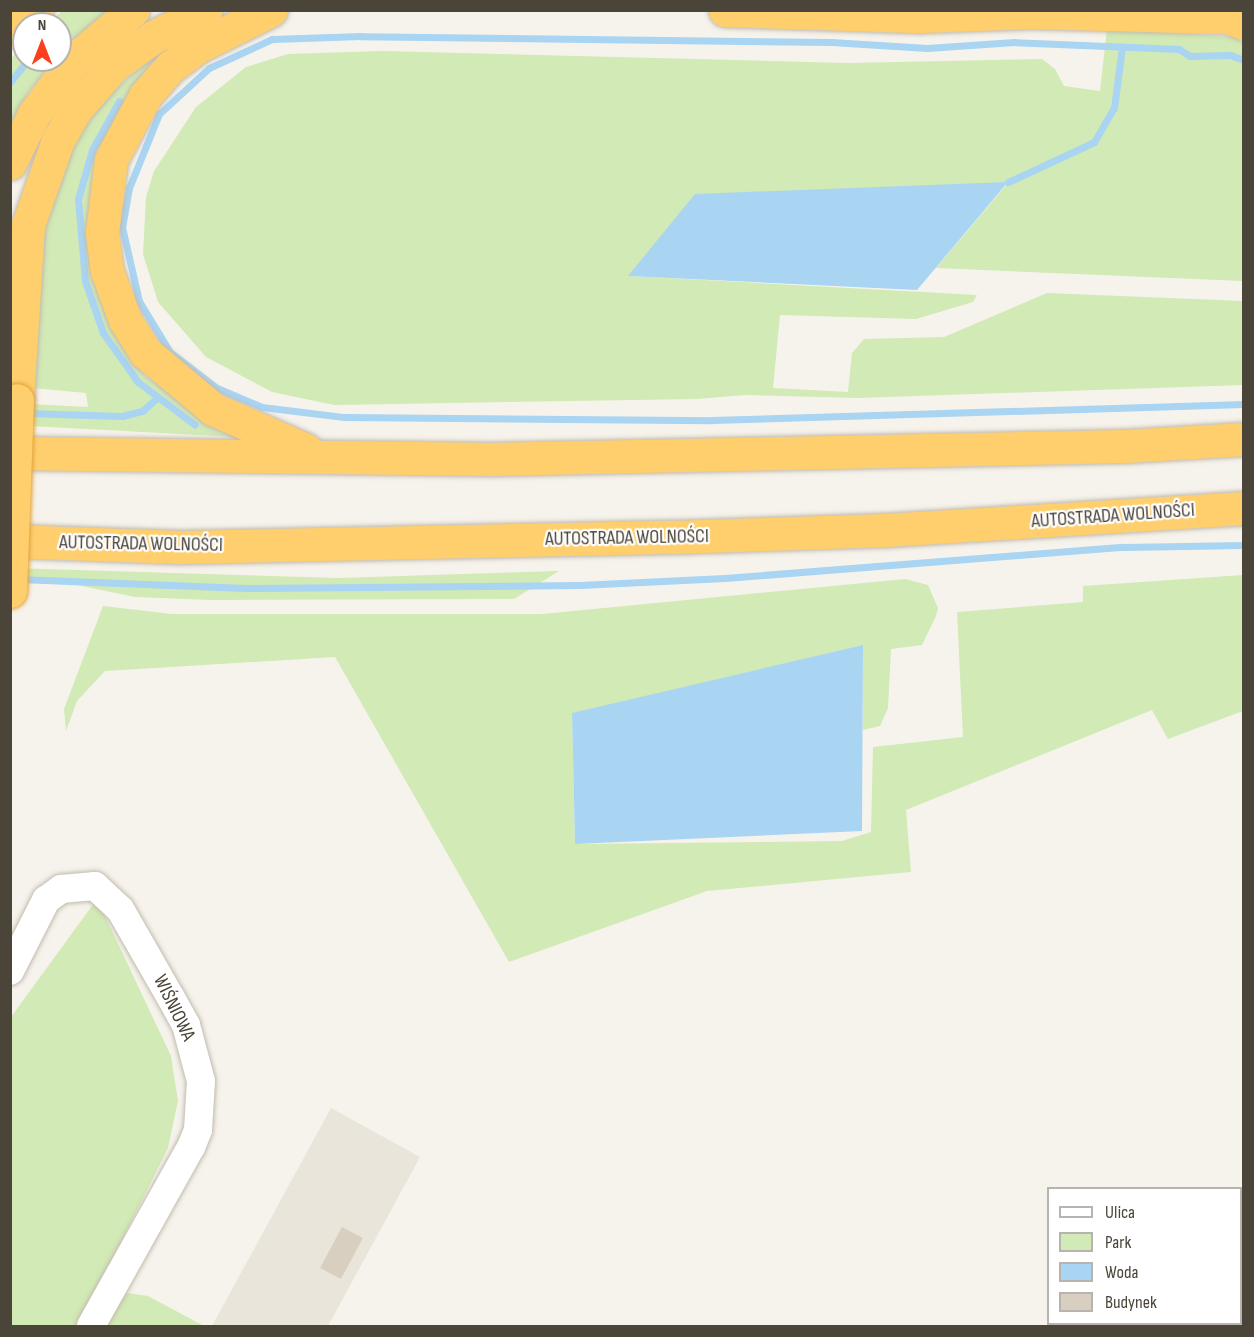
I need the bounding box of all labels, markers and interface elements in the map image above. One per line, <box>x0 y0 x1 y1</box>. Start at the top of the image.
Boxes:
north arrow <box>12 12 72 72</box>
text: N <box>38 16 46 35</box>
street label: AUTOSTRADA WOLNOŚCI <box>1031 498 1195 534</box>
street label: AUTOSTRADA WOLNOŚCI <box>545 525 709 551</box>
street label: AUTOSTRADA WOLNOŚCI <box>59 531 223 557</box>
street label: WIŚNIOWA <box>148 971 200 1045</box>
legend <box>1047 1187 1242 1325</box>
text: Ulica <box>1105 1202 1135 1223</box>
text: Park <box>1105 1232 1131 1253</box>
text: Woda <box>1105 1262 1138 1283</box>
text: Budynek <box>1105 1292 1157 1313</box>

